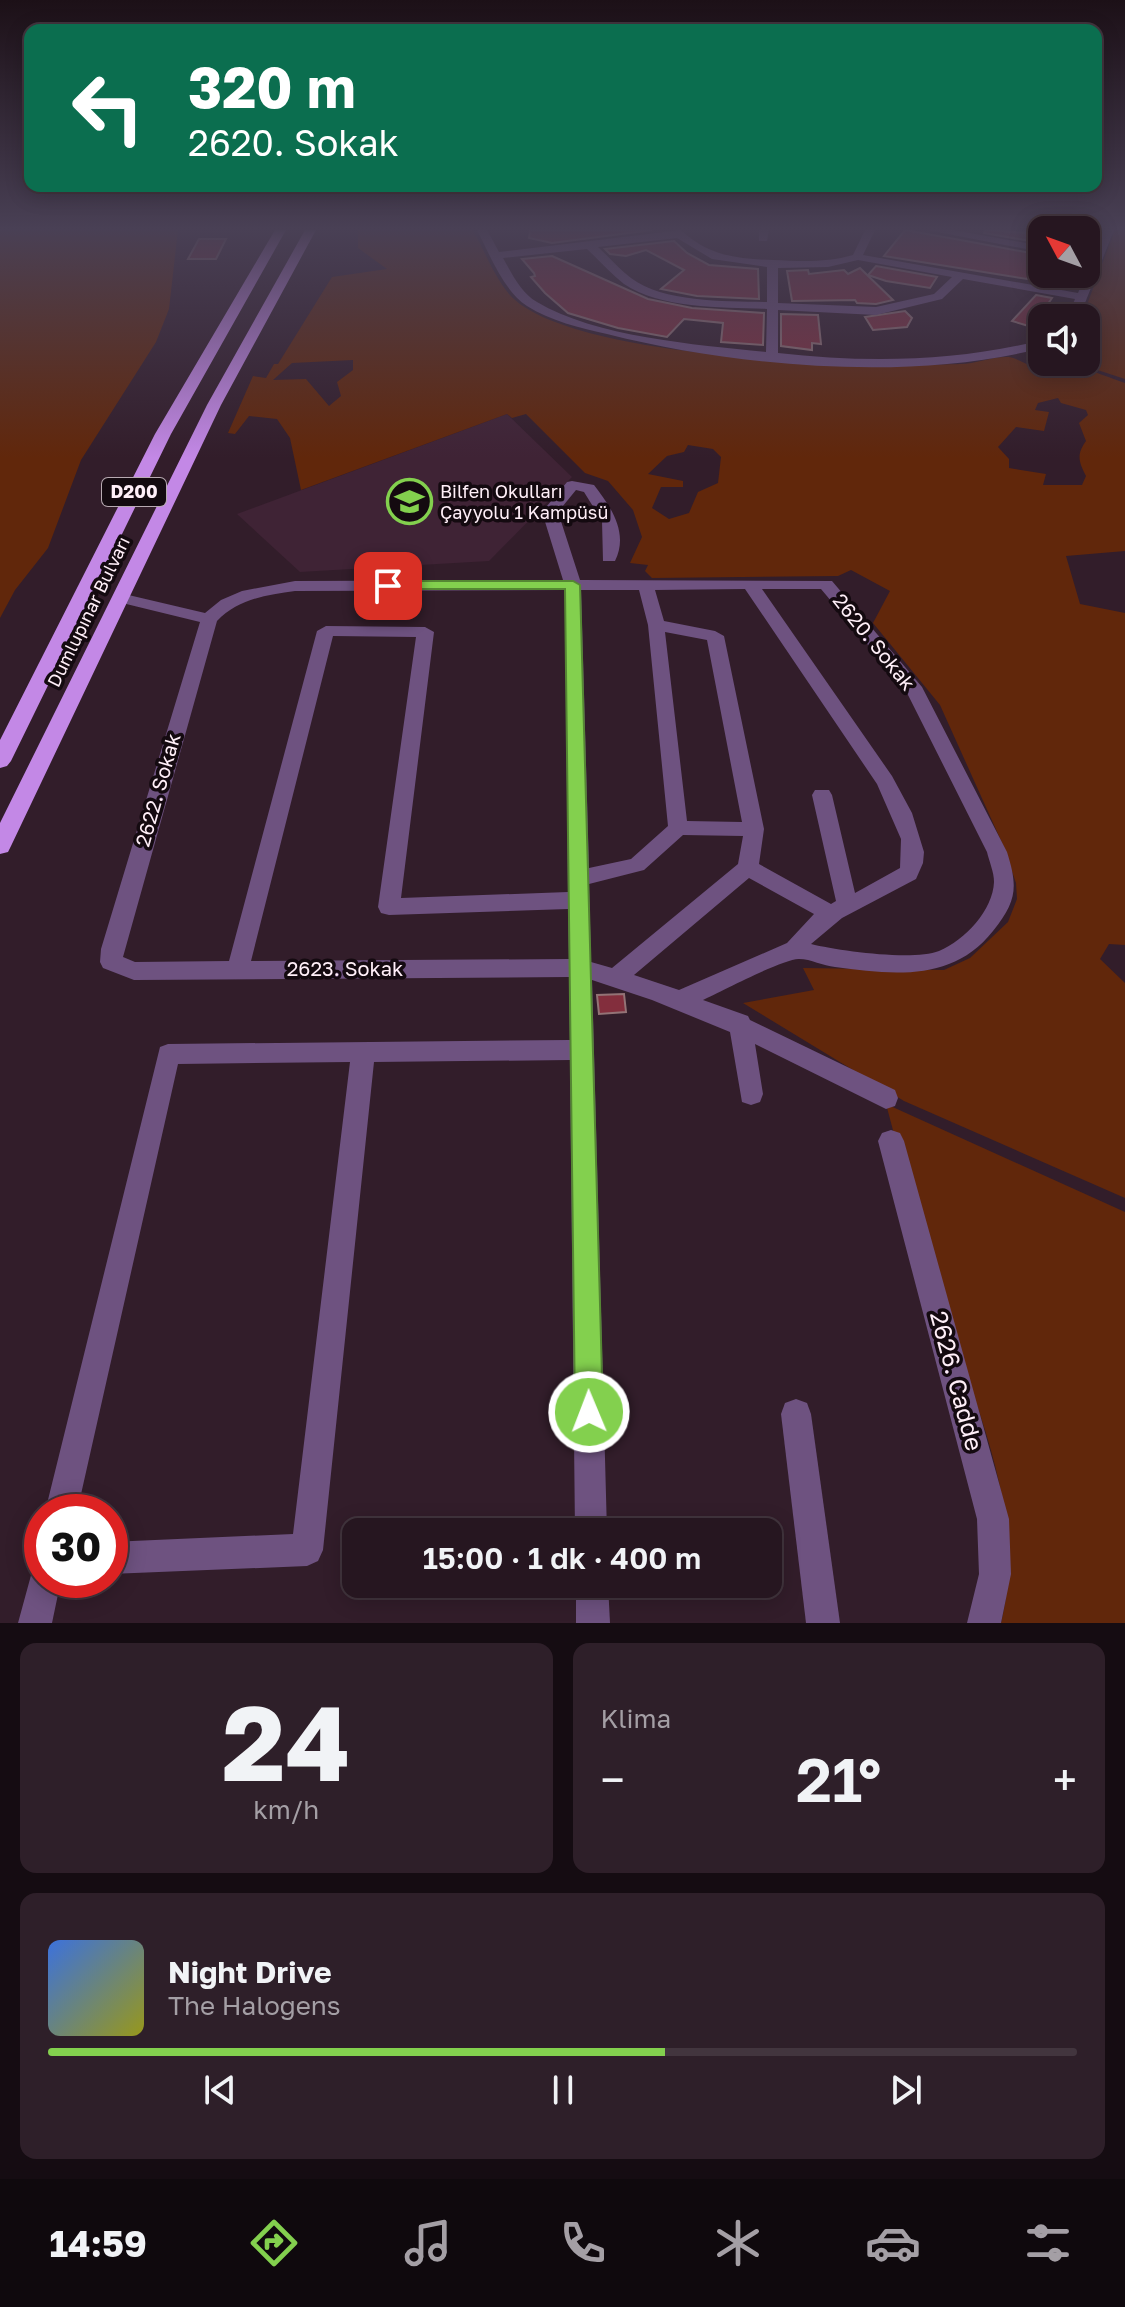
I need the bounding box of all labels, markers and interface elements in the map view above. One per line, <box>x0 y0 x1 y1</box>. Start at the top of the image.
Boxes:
text: 320 m <box>188 53 356 120</box>
icon: left <box>56 56 160 160</box>
text: 2620. Sokak <box>188 121 399 164</box>
north arrow <box>1028 216 1100 288</box>
map controls <box>1028 216 1100 376</box>
button: sound <box>1028 304 1100 376</box>
road number: D200 <box>102 478 166 506</box>
school or university icon: Bilfen Okulları Çayyolu 1 Kampüsü <box>385 478 433 526</box>
place label: Bilfen Okulları Çayyolu 1 Kampüsü <box>440 480 608 523</box>
street label: Dumlupınar Bulvarı <box>42 533 134 690</box>
pin <box>354 552 422 620</box>
icon: arrive <box>366 564 410 608</box>
street label: 2620. Sokak <box>829 588 921 694</box>
street label: 2622. Sokak <box>129 730 185 849</box>
street label: 2623. Sokak <box>287 956 403 980</box>
street label: 2626. Cadde <box>925 1308 990 1454</box>
position arrow <box>547 1370 631 1454</box>
speed limit sign: 30 <box>24 1494 128 1598</box>
text: 15:00 · 1 dk · 400 m <box>423 1540 701 1576</box>
text: 24 <box>222 1679 350 1804</box>
text: Klima <box>601 1703 671 1734</box>
text: 21° <box>796 1743 881 1815</box>
text: − <box>601 1753 625 1806</box>
text: + <box>1053 1753 1077 1806</box>
text: km/h <box>253 1794 319 1825</box>
text: Night Drive <box>168 1954 332 1990</box>
text: The Halogens <box>168 1990 341 2021</box>
icon: previous <box>198 2068 242 2112</box>
icon: pause <box>541 2068 585 2112</box>
icon: next <box>884 2068 928 2112</box>
icon: directions <box>246 2215 302 2271</box>
icon: music <box>400 2215 456 2271</box>
icon: phone <box>555 2215 611 2271</box>
icon: climate <box>710 2215 766 2271</box>
icon: car <box>865 2215 921 2271</box>
icon: filters <box>1020 2215 1076 2271</box>
text: 14:59 <box>49 2222 147 2265</box>

